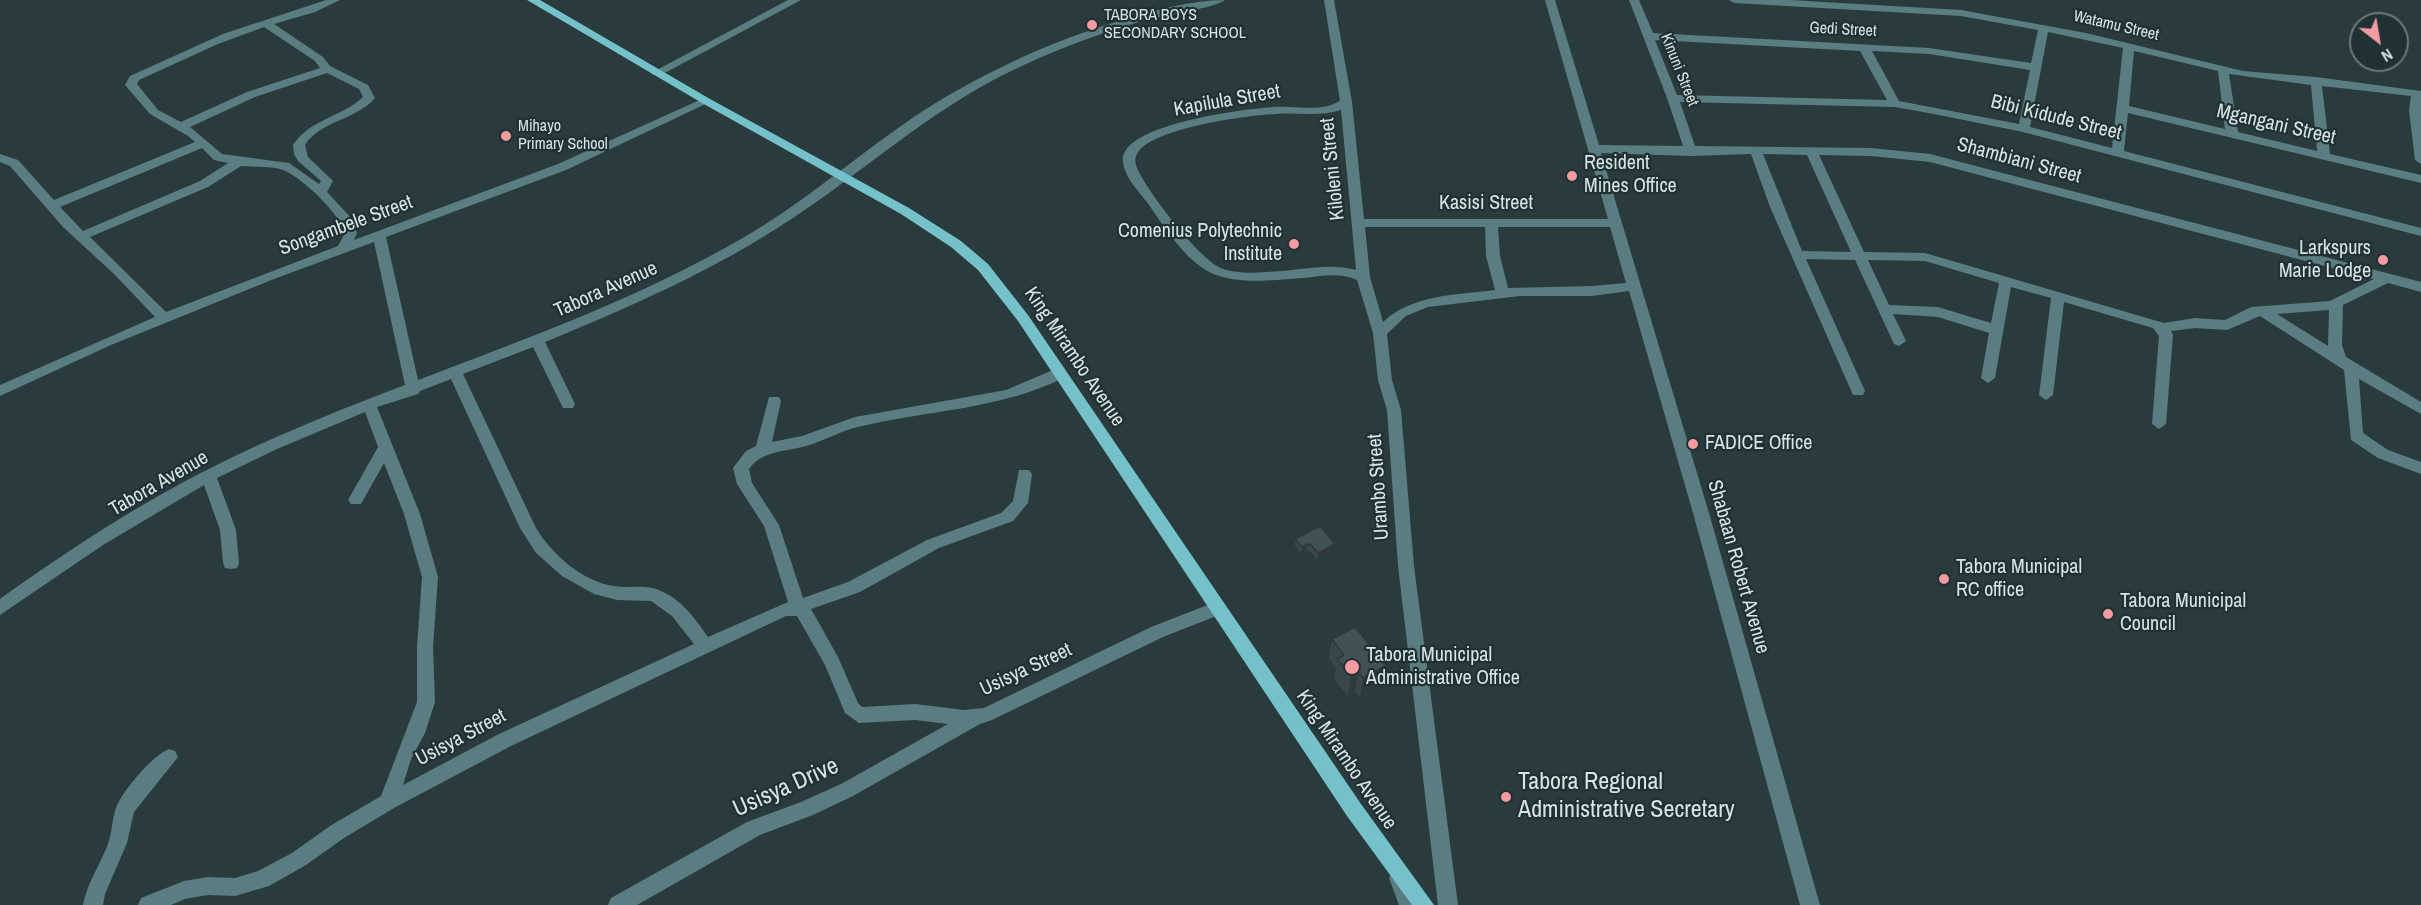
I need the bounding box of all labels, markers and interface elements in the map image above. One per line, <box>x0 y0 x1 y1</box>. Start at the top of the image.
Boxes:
place label: TABORA BOYS SECONDARY SCHOOL <box>1104 6 1246 44</box>
street label: Watamu Street <box>2071 7 2161 45</box>
north arrow <box>2349 12 2409 72</box>
marker: TABORA BOYS SECONDARY SCHOOL <box>1085 18 1099 32</box>
street label: Gedi Street <box>1809 19 1877 41</box>
street label: Kinuni Street <box>1656 31 1702 109</box>
text: N <box>2378 44 2397 68</box>
street label: Kapilula Street <box>1172 80 1282 122</box>
street label: Bibi Kidude Street <box>1988 90 2124 146</box>
street label: Mgangani Street <box>2214 100 2338 150</box>
place label: Mihayo Primary School <box>518 117 608 155</box>
street label: Kiloleni Street <box>1316 117 1350 221</box>
marker: Mihayo Primary School <box>499 129 513 143</box>
street label: Shambiani Street <box>1954 133 2084 189</box>
place label: Resident Mines Office <box>1584 152 1677 199</box>
marker: Resident Mines Office <box>1565 169 1579 183</box>
street label: Songambele Street <box>276 191 416 261</box>
street label: Kasisi Street <box>1439 192 1533 216</box>
place label: Comenius Polytechnic Institute <box>1118 220 1282 267</box>
marker: Comenius Polytechnic Institute <box>1287 237 1301 251</box>
place label: Larkspurs Marie Lodge <box>2279 237 2371 284</box>
marker: Larkspurs Marie Lodge <box>2376 253 2390 267</box>
street label: Tabora Avenue <box>551 257 661 323</box>
street label: King Mirambo Avenue <box>1019 283 1129 431</box>
place label: FADICE Office <box>1705 432 1812 456</box>
street label: Urambo Street <box>1363 433 1395 541</box>
marker: FADICE Office <box>1686 437 1700 451</box>
street label: Tabora Avenue <box>105 446 213 522</box>
street label: Shabaan Robert Avenue <box>1702 477 1774 657</box>
place label: Tabora Municipal RC office <box>1956 556 2082 603</box>
marker: Tabora Municipal RC office <box>1937 572 1951 586</box>
place label: Tabora Municipal Council <box>2120 590 2246 637</box>
marker: Tabora Municipal Council <box>2101 607 2115 621</box>
street label: Usisya Street <box>976 638 1076 702</box>
place label: Tabora Municipal Administrative Office <box>1366 644 1520 691</box>
marker: Tabora Municipal Administrative Office <box>1343 658 1361 676</box>
street label: King Mirambo Avenue <box>1291 686 1401 834</box>
street label: Usisya Street <box>412 704 510 772</box>
street label: Usisya Drive <box>729 752 843 824</box>
place label: Tabora Regional Administrative Secretary <box>1518 769 1735 825</box>
marker: Tabora Regional Administrative Secretary <box>1499 790 1513 804</box>

